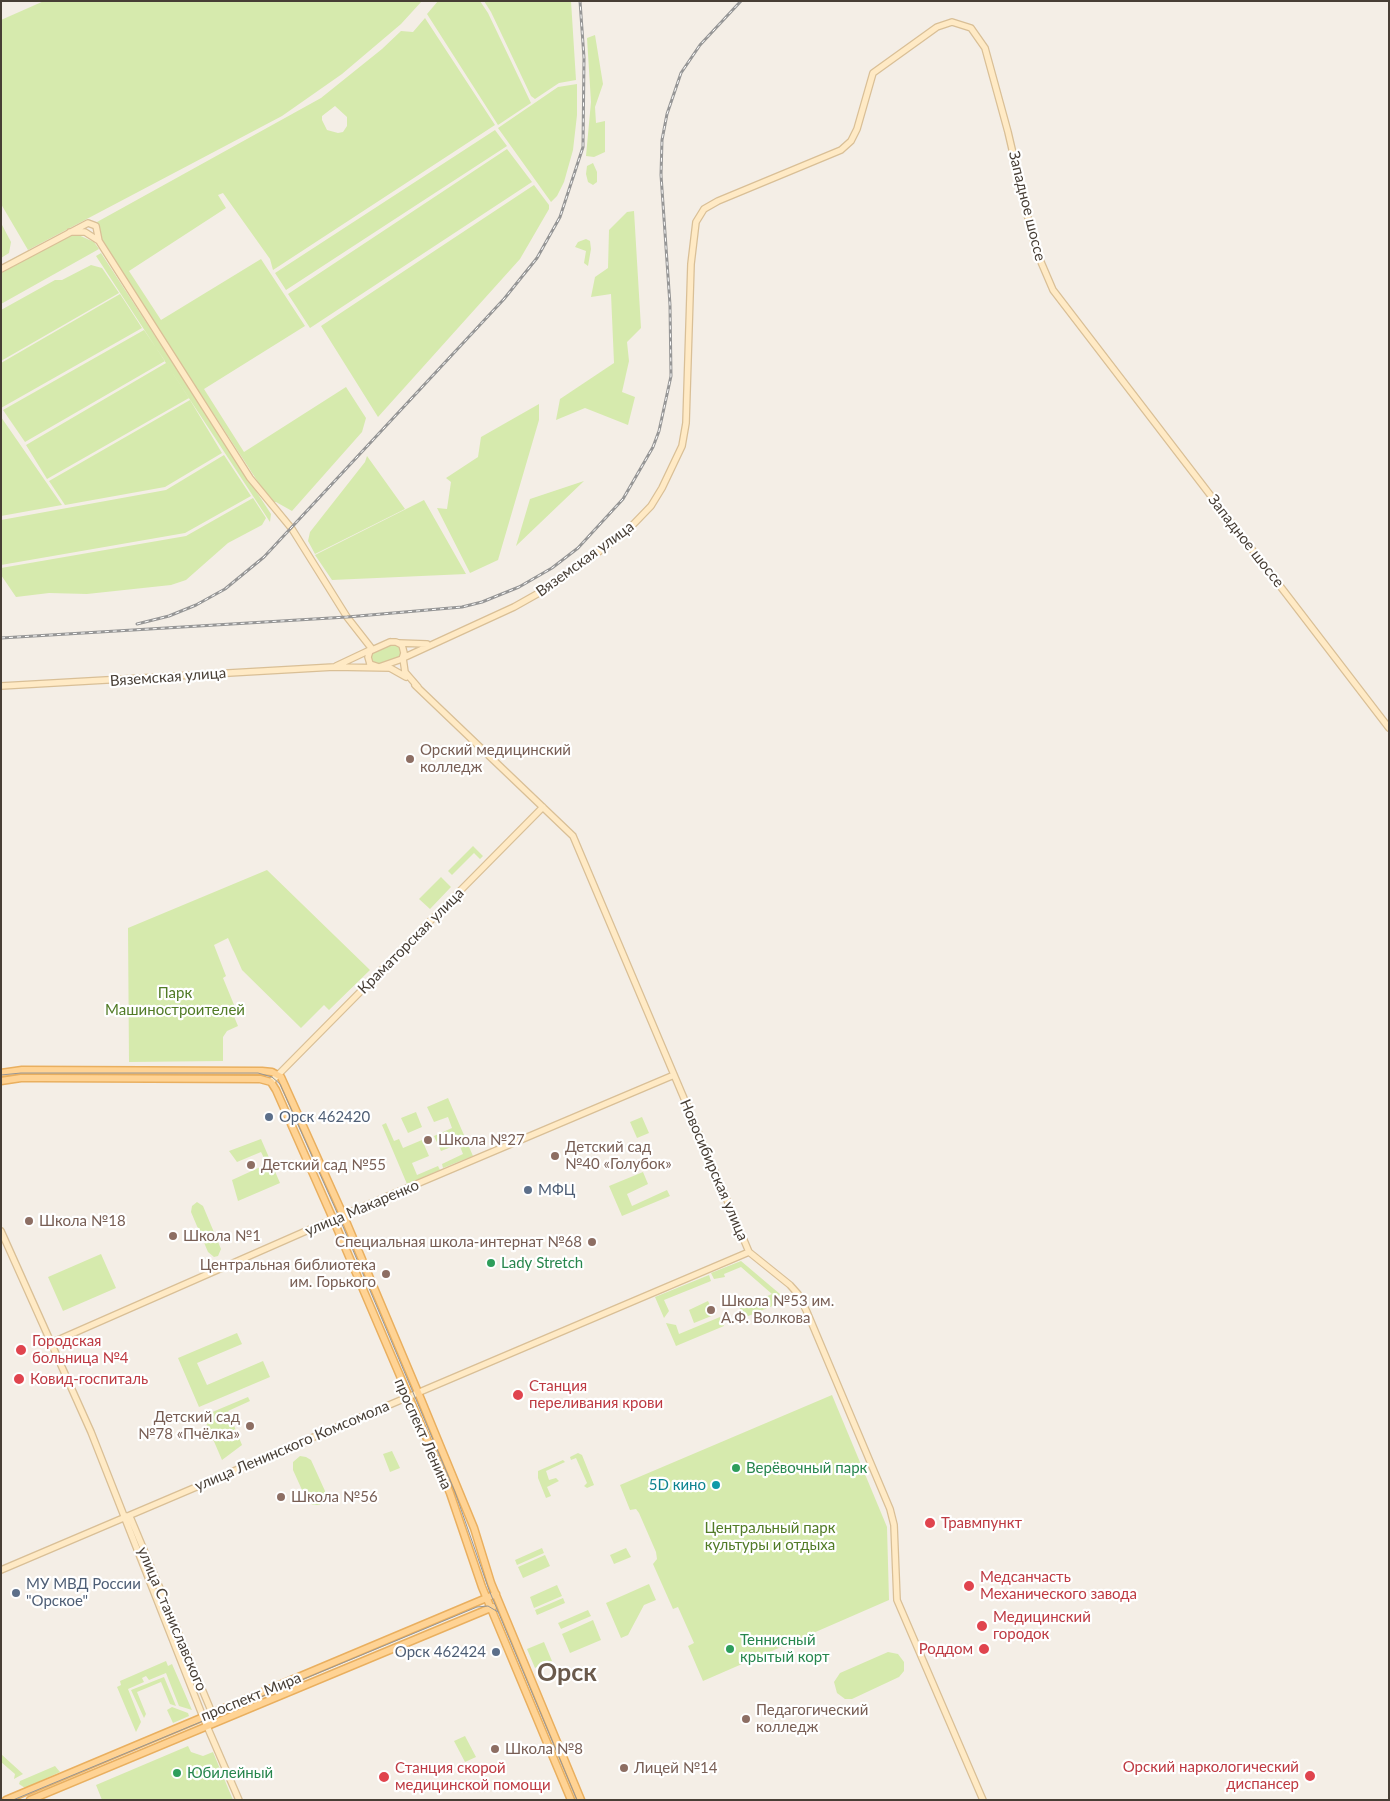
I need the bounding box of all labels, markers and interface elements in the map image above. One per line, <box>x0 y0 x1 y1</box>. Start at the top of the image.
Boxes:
street label: Западное шоссе <box>1005 149 1049 263</box>
street label: Западное шоссе <box>1204 491 1288 591</box>
street label: Вяземская улица <box>533 517 637 601</box>
street label: Вяземская улица <box>109 664 227 690</box>
place label: Орский медицинский колледж <box>420 741 571 776</box>
marker: Орский медицинский колледж <box>404 753 416 765</box>
street label: Краматорская улица <box>354 884 468 998</box>
park label: Парк Машиностроителей <box>105 984 245 1019</box>
street label: Новосибирская улица <box>676 1097 752 1243</box>
place label: Орск 462420 <box>279 1108 370 1126</box>
marker: Орск 462420 <box>263 1111 275 1123</box>
place label: Школа №27 <box>438 1131 525 1149</box>
marker: Школа №27 <box>422 1134 434 1146</box>
place label: Детский сад №40 «Голубок» <box>565 1138 672 1173</box>
marker: Детский сад №40 «Голубок» <box>549 1150 561 1162</box>
place label: Детский сад №55 <box>261 1156 386 1174</box>
marker: Детский сад №55 <box>245 1159 257 1171</box>
street label: улица Макаренко <box>302 1176 422 1240</box>
place label: МФЦ <box>538 1181 575 1199</box>
marker: МФЦ <box>522 1184 534 1196</box>
place label: Школа №18 <box>39 1212 126 1230</box>
marker: Школа №18 <box>23 1215 35 1227</box>
place label: Школа №1 <box>183 1227 261 1245</box>
marker: Школа №1 <box>167 1230 179 1242</box>
place label: Специальная школа-интернат №68 <box>335 1233 582 1251</box>
marker: Специальная школа-интернат №68 <box>586 1236 598 1248</box>
place label: Lady Stretch <box>501 1254 583 1272</box>
place label: Центральная библиотека им. Горького <box>200 1256 376 1291</box>
marker: Lady Stretch <box>485 1257 497 1269</box>
marker: Центральная библиотека им. Горького <box>380 1268 392 1280</box>
place label: Школа №53 им. А.Ф. Волкова <box>721 1292 834 1327</box>
marker: Школа №53 им. А.Ф. Волкова <box>705 1304 717 1316</box>
place label: Городская больница №4 <box>32 1332 129 1367</box>
marker: Городская больница №4 <box>14 1343 28 1357</box>
place label: Ковид-госпиталь <box>30 1370 148 1388</box>
marker: Ковид-госпиталь <box>12 1372 26 1386</box>
street label: проспект Ленина <box>390 1376 456 1492</box>
place label: Станция переливания крови <box>529 1377 663 1412</box>
marker: Станция переливания крови <box>511 1388 525 1402</box>
street label: улица Ленинского Комсомола <box>192 1397 392 1495</box>
place label: Детский сад №78 «Пчёлка» <box>138 1408 240 1443</box>
marker: Детский сад №78 «Пчёлка» <box>244 1420 256 1432</box>
place label: Верёвочный парк <box>746 1459 867 1477</box>
marker: Верёвочный парк <box>730 1462 742 1474</box>
place label: 5D кино <box>649 1476 706 1494</box>
marker: 5D кино <box>710 1479 722 1491</box>
place label: Школа №56 <box>291 1488 378 1506</box>
marker: Школа №56 <box>275 1491 287 1503</box>
place label: Травмпункт <box>941 1514 1022 1532</box>
marker: Травмпункт <box>923 1516 937 1530</box>
park label: Центральный парк культуры и отдыха <box>705 1519 835 1554</box>
street label: улица Станиславского <box>133 1544 211 1694</box>
place label: Медсанчасть Механического завода <box>980 1568 1137 1603</box>
place label: МУ МВД России "Орское" <box>26 1575 141 1610</box>
marker: Медсанчасть Механического завода <box>962 1579 976 1593</box>
marker: МУ МВД России "Орское" <box>10 1587 22 1599</box>
place label: Медицинский городок <box>993 1608 1091 1643</box>
marker: Медицинский городок <box>975 1619 989 1633</box>
place label: Теннисный крытый корт <box>740 1631 830 1666</box>
place label: Роддом <box>919 1640 973 1658</box>
marker: Роддом <box>977 1642 991 1656</box>
place label: Орск 462424 <box>395 1643 486 1661</box>
marker: Теннисный крытый корт <box>724 1643 736 1655</box>
marker: Орск 462424 <box>490 1646 502 1658</box>
district label: Орск <box>537 1658 597 1688</box>
street label: проспект Мира <box>198 1669 304 1725</box>
place label: Педагогический колледж <box>756 1701 868 1736</box>
marker: Педагогический колледж <box>740 1713 752 1725</box>
place label: Школа №8 <box>505 1740 583 1758</box>
marker: Школа №8 <box>489 1743 501 1755</box>
place label: Орский наркологический диспансер <box>1123 1758 1299 1793</box>
place label: Станция скорой медицинской помощи <box>395 1759 551 1794</box>
place label: Лицей №14 <box>634 1759 717 1777</box>
marker: Лицей №14 <box>618 1762 630 1774</box>
place label: Юбилейный <box>187 1764 273 1782</box>
marker: Юбилейный <box>171 1767 183 1779</box>
marker: Орский наркологический диспансер <box>1303 1769 1317 1783</box>
marker: Станция скорой медицинской помощи <box>377 1770 391 1784</box>

